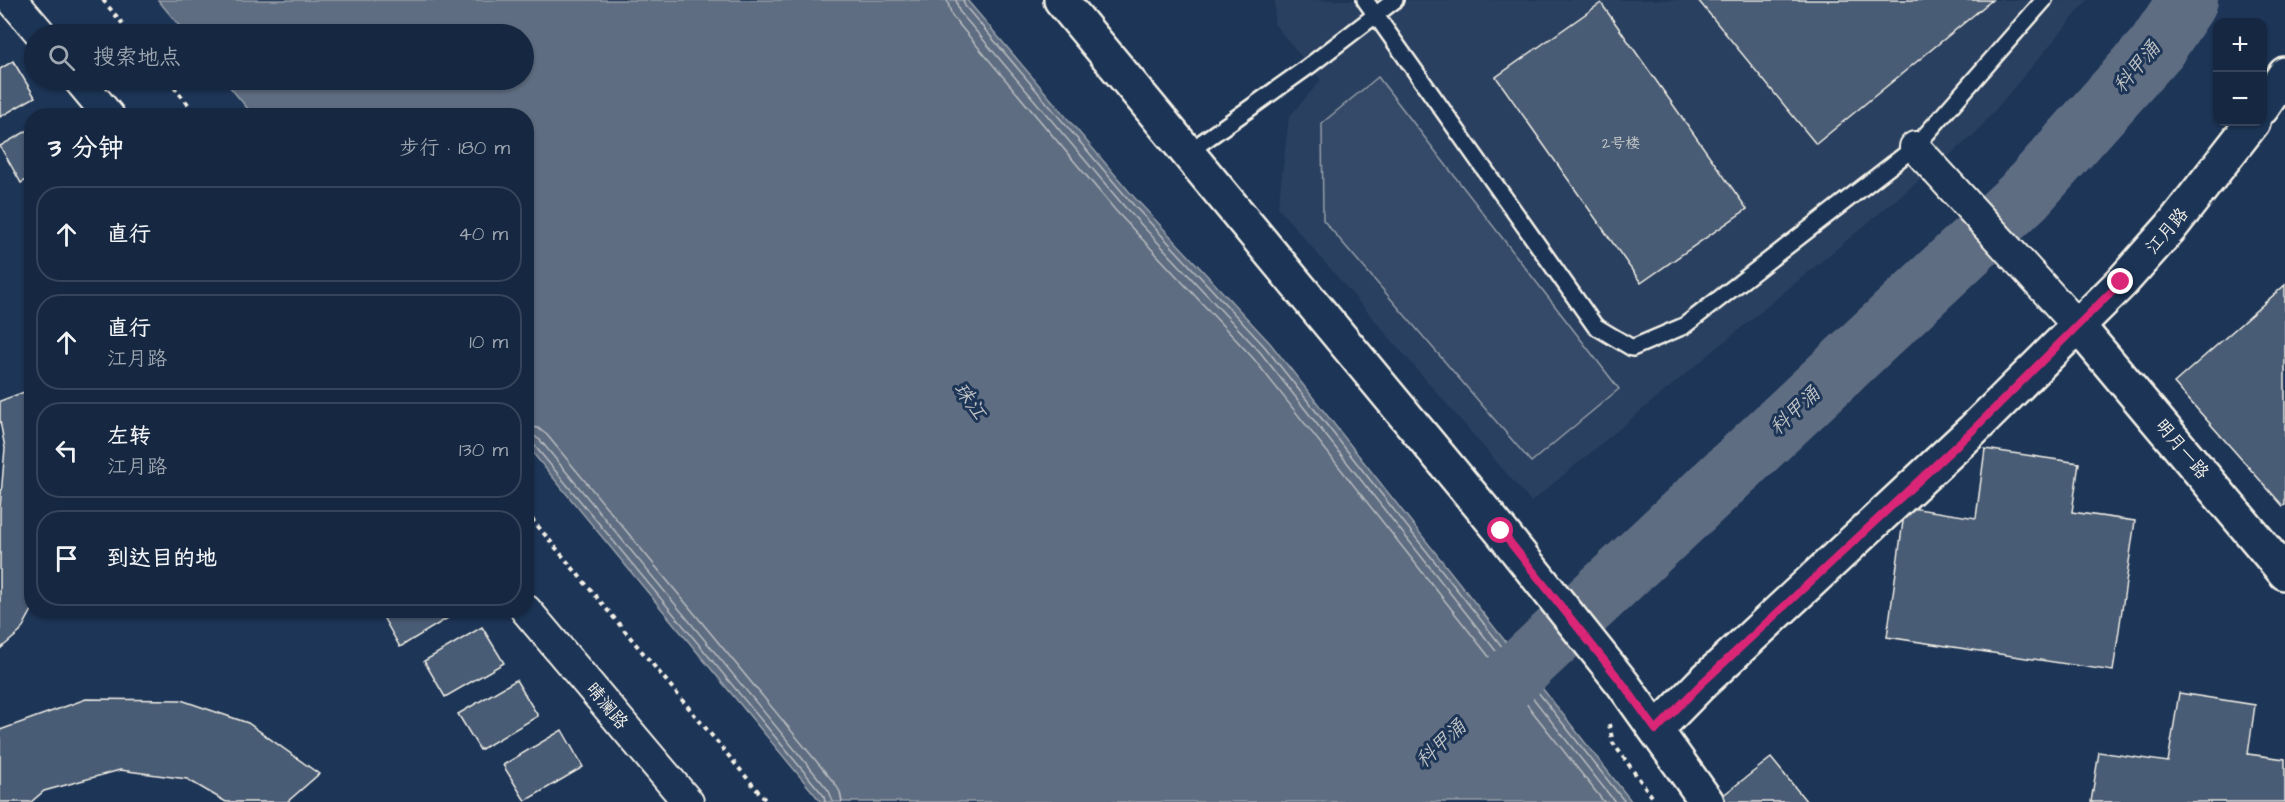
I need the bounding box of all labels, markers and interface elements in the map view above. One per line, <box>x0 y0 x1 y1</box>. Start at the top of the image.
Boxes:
map controls <box>2213 18 2267 126</box>
button: + <box>2213 18 2267 72</box>
search box <box>24 24 534 90</box>
water label: 科甲涌 <box>2107 34 2168 99</box>
icon: search <box>45 41 78 74</box>
text: 搜索地点 <box>93 42 181 73</box>
button: − <box>2213 72 2267 126</box>
text: 3 分钟 <box>48 130 124 166</box>
house number: 2号楼 <box>1602 133 1640 154</box>
text: 步行 · 180 m <box>399 134 510 162</box>
street label: 江月路 <box>2140 202 2194 260</box>
icon: ahead <box>50 218 83 251</box>
text: 直行 <box>107 219 151 250</box>
text: 40 m <box>458 220 508 248</box>
route end <box>2107 268 2133 294</box>
text: 直行 <box>107 313 151 344</box>
icon: ahead <box>50 326 83 359</box>
text: 10 m <box>469 328 508 356</box>
text: 江月路 <box>107 345 167 373</box>
water label: 珠江 <box>947 377 994 426</box>
water label: 科甲涌 <box>1764 380 1827 442</box>
street label: 明月一路 <box>2149 413 2215 485</box>
text: 左转 <box>107 421 151 452</box>
icon: left <box>50 434 83 467</box>
text: 130 m <box>459 436 508 464</box>
text: 江月路 <box>107 453 167 481</box>
route start <box>1487 517 1513 543</box>
icon: arrive <box>50 542 83 575</box>
text: 到达目的地 <box>107 543 217 574</box>
street label: 晴澜路 <box>580 677 634 735</box>
water label: 科甲涌 <box>1410 713 1473 775</box>

